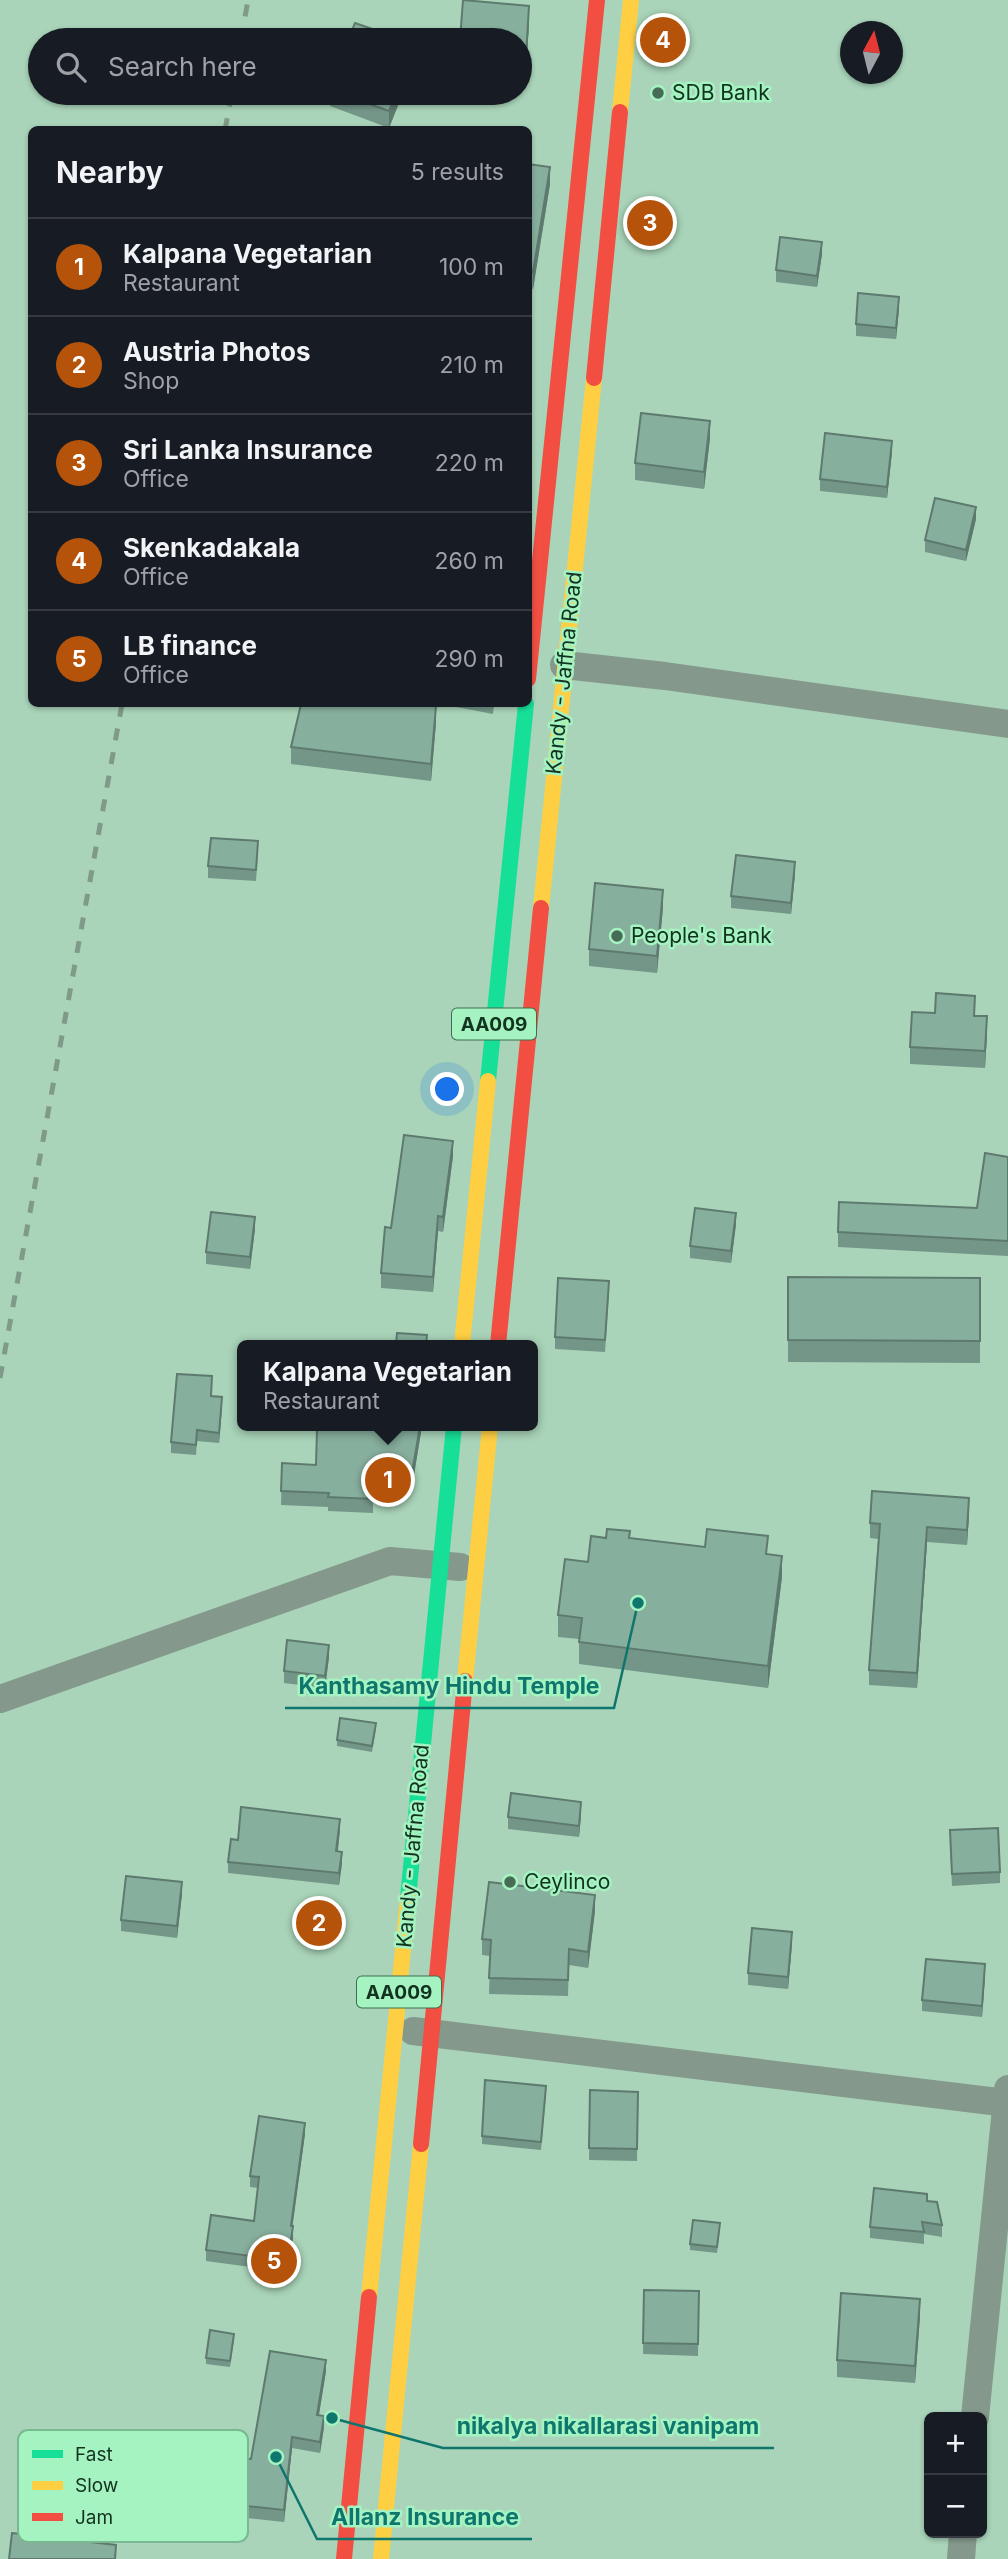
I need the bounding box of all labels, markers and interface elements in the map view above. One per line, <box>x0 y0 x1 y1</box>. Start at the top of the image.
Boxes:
pin: 4 <box>640 14 686 66</box>
north arrow <box>840 21 903 84</box>
search box <box>28 28 532 105</box>
icon: search <box>52 48 90 86</box>
text: Search here <box>108 51 257 82</box>
place label: SDB Bank <box>672 80 770 105</box>
marker: SDB Bank <box>650 85 666 101</box>
text: Nearby <box>56 154 164 190</box>
text: 5 results <box>411 158 504 186</box>
pin: 3 <box>627 197 673 249</box>
text: Kalpana Vegetarian <box>123 238 372 269</box>
text: 1 <box>74 253 84 281</box>
text: 100 m <box>439 253 504 281</box>
text: Restaurant <box>123 269 240 297</box>
text: Austria Photos <box>123 336 311 367</box>
text: 2 <box>72 351 86 379</box>
text: 210 m <box>439 351 504 379</box>
text: Shop <box>123 367 179 395</box>
text: Sri Lanka Insurance <box>123 434 373 465</box>
text: 3 <box>72 449 86 477</box>
text: 220 m <box>435 449 504 477</box>
text: Office <box>123 465 189 493</box>
text: Skenkadakala <box>123 532 300 563</box>
text: 4 <box>71 547 87 575</box>
text: 260 m <box>435 547 504 575</box>
text: Office <box>123 563 189 591</box>
street label: Kandy - Jaffna Road <box>540 570 587 776</box>
text: LB finance <box>123 630 257 661</box>
text: 5 <box>72 645 86 673</box>
text: 290 m <box>435 645 504 673</box>
text: Office <box>123 661 189 689</box>
place label: People's Bank <box>631 923 772 948</box>
marker: People's Bank <box>609 928 625 944</box>
road number: AA009 <box>452 1008 536 1040</box>
your location <box>430 1072 464 1106</box>
popup <box>237 1340 538 1431</box>
text: Kalpana Vegetarian <box>263 1356 512 1387</box>
text: Restaurant <box>263 1387 380 1415</box>
pin: 1 <box>365 1454 411 1506</box>
callout: Kanthasamy Hindu Temple <box>285 1664 614 1708</box>
text: Kanthasamy Hindu Temple <box>298 1672 600 1700</box>
street label: Kandy - Jaffna Road <box>391 1743 434 1949</box>
place label: Ceylinco <box>524 1869 610 1894</box>
marker: Ceylinco <box>502 1874 518 1890</box>
pin: 2 <box>296 1897 342 1949</box>
road number: AA009 <box>357 1976 441 2008</box>
pin: 5 <box>251 2235 297 2287</box>
callout: nikalya nikallarasi vanipam <box>443 2404 774 2448</box>
text: nikalya nikallarasi vanipam <box>457 2412 759 2440</box>
map controls <box>924 2412 987 2538</box>
button: + <box>924 2412 987 2475</box>
legend <box>18 2430 248 2542</box>
text: Fast <box>75 2443 113 2466</box>
text: Slow <box>75 2474 118 2497</box>
button: − <box>924 2475 987 2538</box>
callout: Allanz Insurance <box>317 2495 532 2539</box>
text: Allanz Insurance <box>331 2503 519 2531</box>
text: Jam <box>75 2506 113 2529</box>

